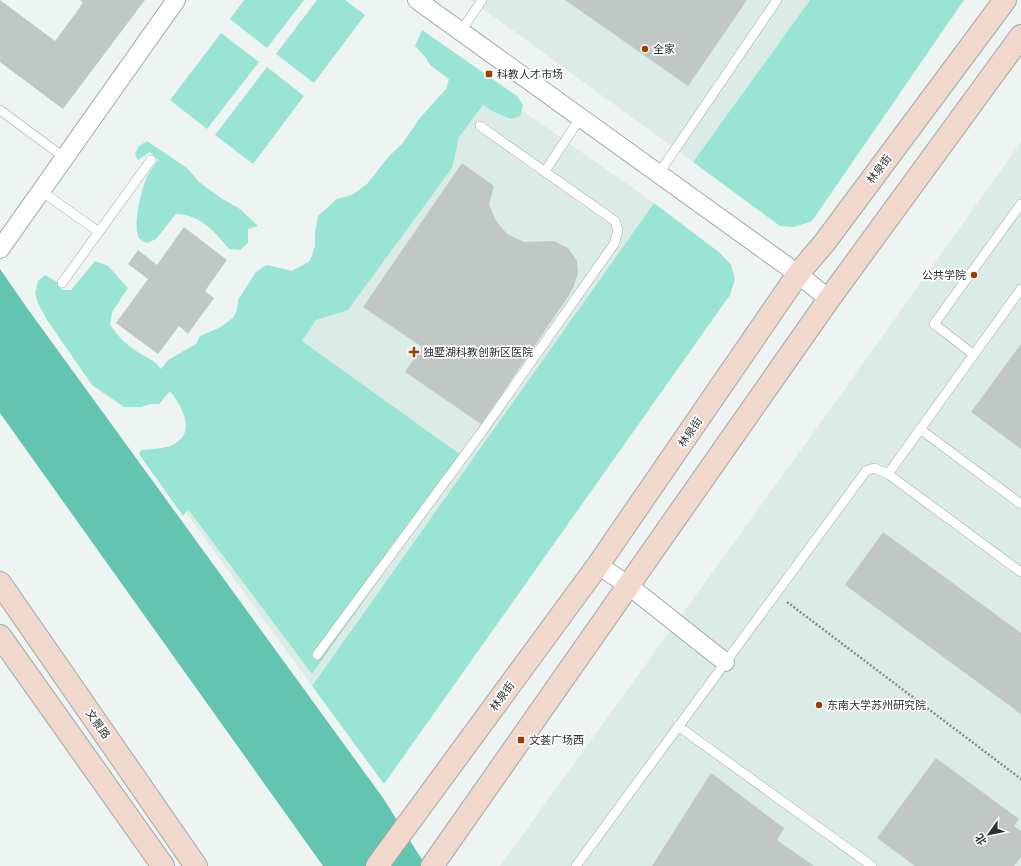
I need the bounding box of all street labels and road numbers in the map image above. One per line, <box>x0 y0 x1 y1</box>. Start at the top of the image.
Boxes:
street label: 林泉街 <box>863 151 895 186</box>
street label: 林泉街 <box>674 414 705 450</box>
street label: 林泉街 <box>486 678 517 713</box>
street label: 文景路 <box>83 706 114 742</box>

